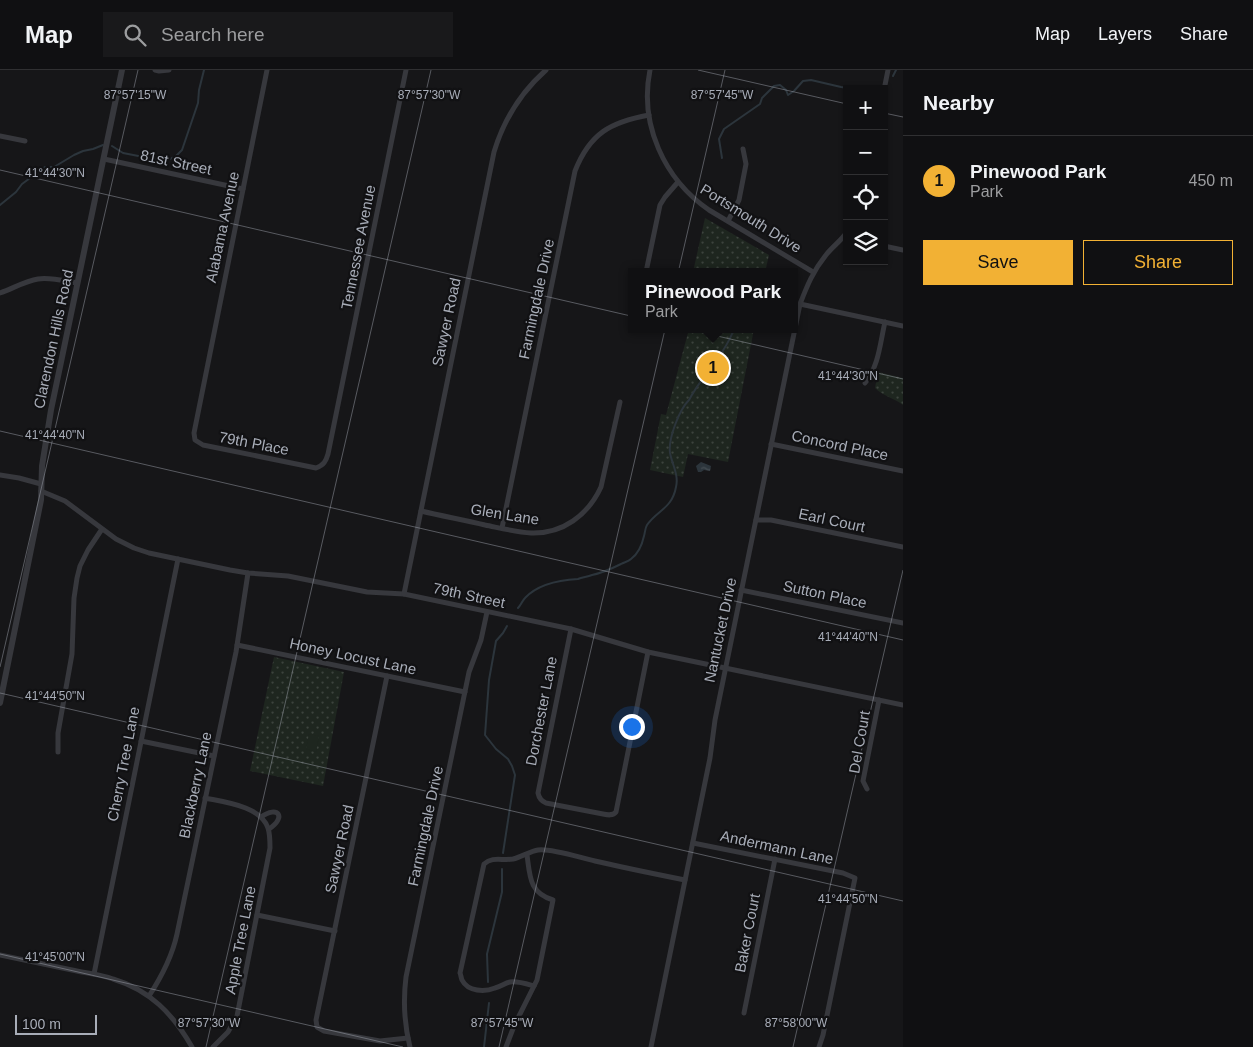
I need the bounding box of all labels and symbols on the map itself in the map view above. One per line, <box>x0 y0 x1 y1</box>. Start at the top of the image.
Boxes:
text: 87°57'15"W <box>104 88 167 102</box>
text: 87°57'30"W <box>398 88 461 102</box>
text: 87°57'45"W <box>691 88 754 102</box>
street label: 81st Street <box>139 146 214 178</box>
text: 41°44'30"N <box>25 166 85 180</box>
street label: Alabama Avenue <box>202 170 242 284</box>
street label: Portsmouth Drive <box>697 180 805 256</box>
street label: Tennessee Avenue <box>338 183 378 311</box>
street label: Farmingdale Drive <box>515 237 557 361</box>
street label: Clarendon Hills Road <box>30 268 76 410</box>
street label: Sawyer Road <box>428 276 464 368</box>
pin: 1 <box>697 349 729 387</box>
text: 41°44'30"N <box>818 369 878 383</box>
street label: Concord Place <box>790 426 890 464</box>
text: 41°44'40"N <box>25 428 85 442</box>
street label: 79th Place <box>218 428 290 458</box>
street label: Glen Lane <box>469 500 541 528</box>
street label: Earl Court <box>797 505 868 536</box>
street label: Nantucket Drive <box>701 576 739 684</box>
street label: Sutton Place <box>782 577 868 611</box>
street label: 79th Street <box>431 579 507 611</box>
text: 41°44'40"N <box>818 630 878 644</box>
street label: Honey Locust Lane <box>288 634 418 678</box>
street label: Dorchester Lane <box>522 655 560 767</box>
text: 41°44'50"N <box>25 689 85 703</box>
street label: Cherry Tree Lane <box>104 705 142 823</box>
street label: Del Court <box>845 709 873 775</box>
your location <box>619 714 645 740</box>
street label: Blackberry Lane <box>175 730 215 840</box>
street label: Farmingdale Drive <box>404 764 446 888</box>
street label: Sawyer Road <box>321 803 357 895</box>
street label: Andermann Lane <box>719 827 835 867</box>
street label: Apple Tree Lane <box>221 884 259 996</box>
street label: Baker Court <box>731 891 763 974</box>
text: 41°44'50"N <box>818 892 878 906</box>
text: 41°45'00"N <box>25 950 85 964</box>
scale bar <box>15 1012 98 1035</box>
text: 87°57'30"W <box>178 1016 241 1030</box>
text: 87°57'45"W <box>471 1016 534 1030</box>
text: 87°58'00"W <box>765 1016 828 1030</box>

